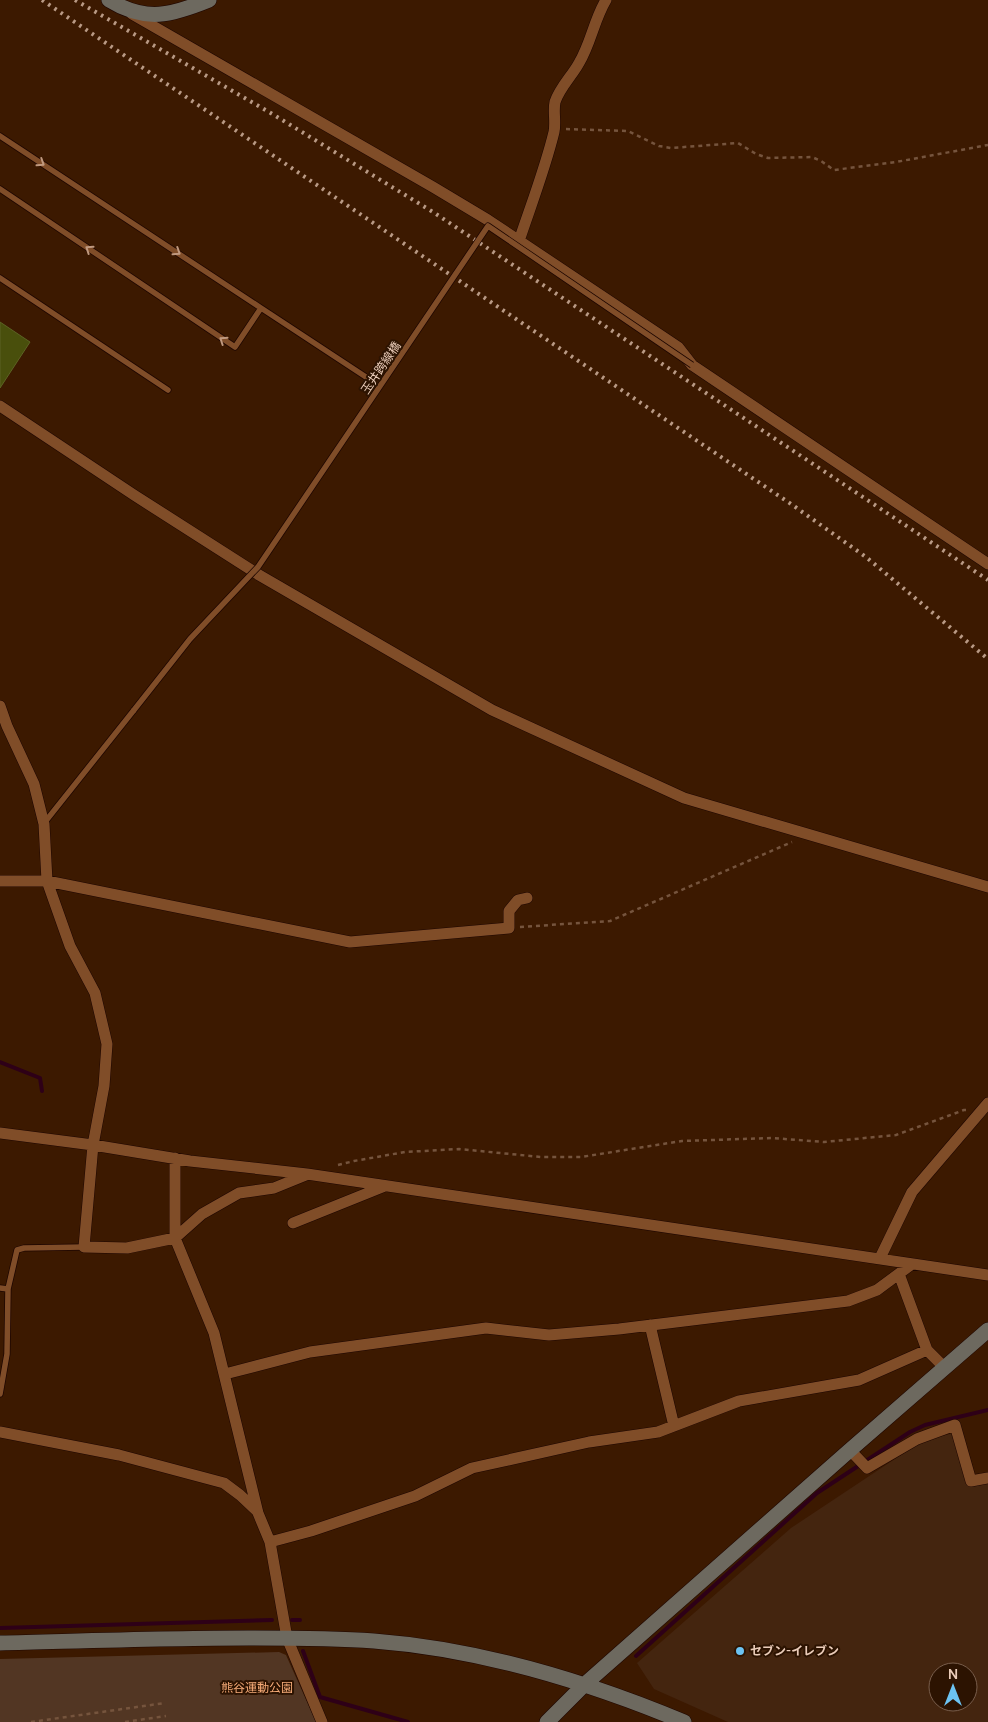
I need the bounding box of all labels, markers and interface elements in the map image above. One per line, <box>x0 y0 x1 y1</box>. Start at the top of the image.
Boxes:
one-way arrow <box>35 157 44 166</box>
one-way arrow <box>85 246 94 255</box>
one-way arrow <box>171 246 180 256</box>
one-way arrow <box>220 336 229 346</box>
street label: 玉井跨線橋 <box>357 338 404 397</box>
place label: セブン-イレブン <box>750 1642 839 1659</box>
marker: セブン-イレブン <box>734 1645 746 1657</box>
north arrow <box>928 1662 978 1712</box>
text: N <box>948 1664 958 1683</box>
park label: 熊谷運動公園 <box>221 1679 293 1696</box>

